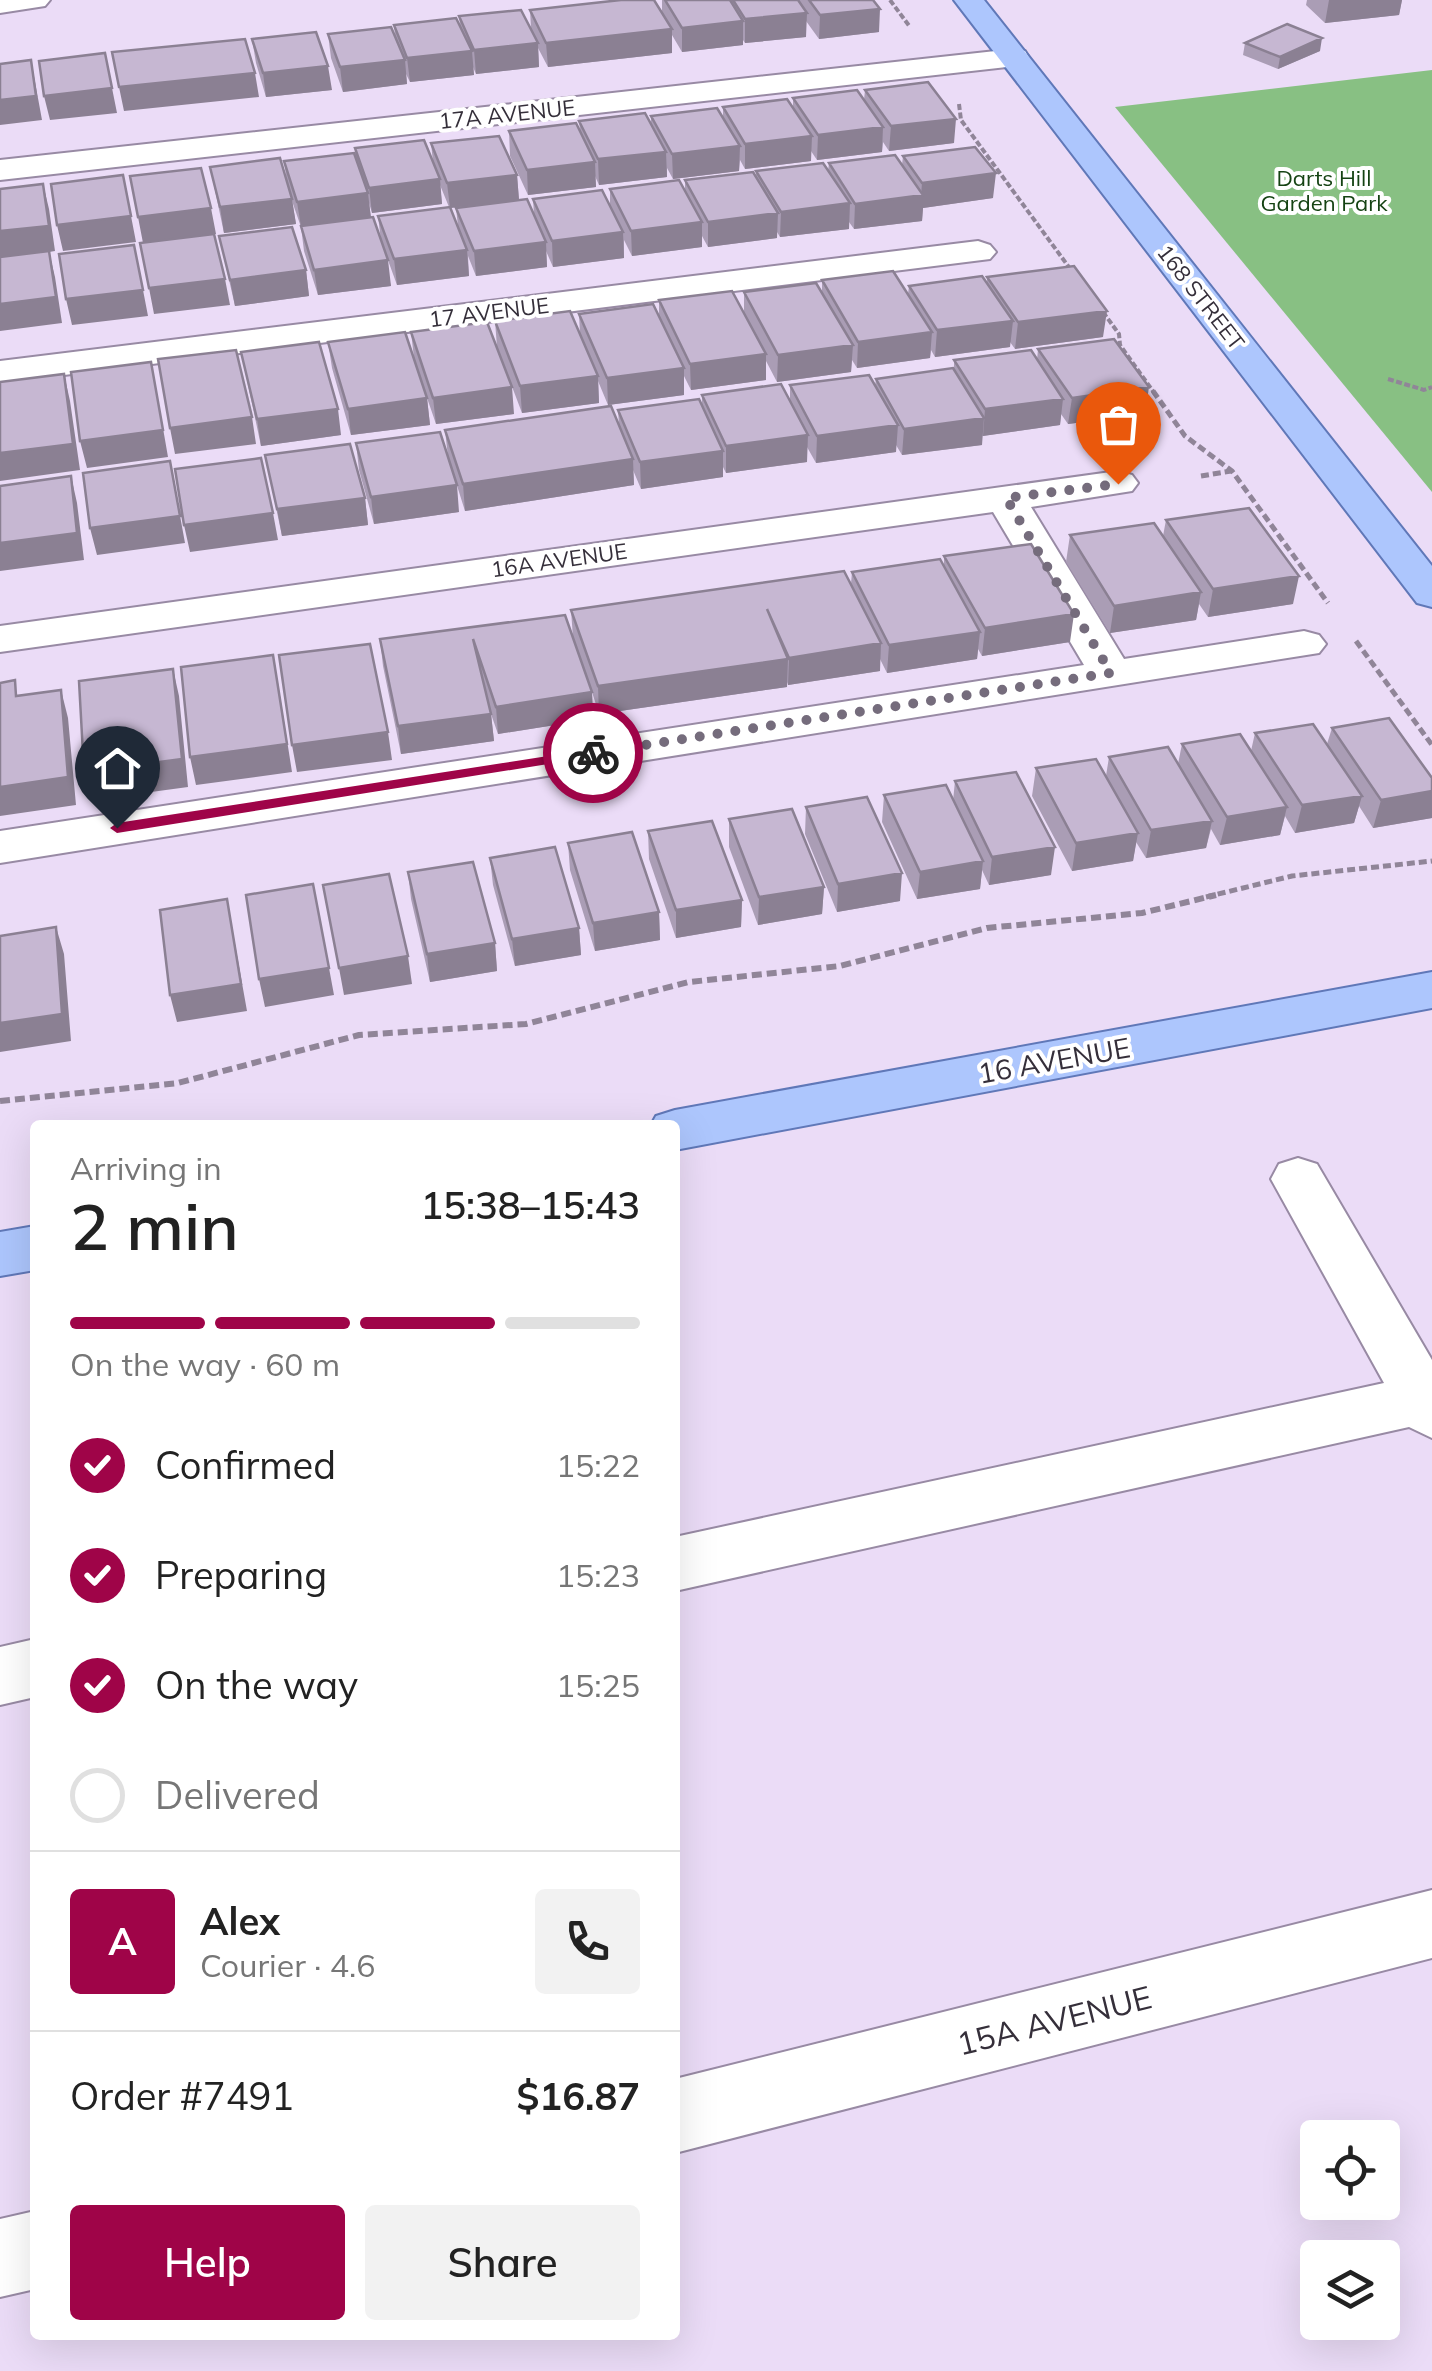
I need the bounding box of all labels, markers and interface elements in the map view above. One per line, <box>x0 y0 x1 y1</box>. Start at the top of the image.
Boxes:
street label: 17A AVENUE <box>437 93 577 135</box>
park label: Darts Hill Garden Park <box>1260 164 1388 217</box>
street label: 168 STREET <box>1151 239 1251 355</box>
street label: 17 AVENUE <box>427 291 551 333</box>
pin <box>1076 382 1161 485</box>
icon: bag <box>1091 397 1146 452</box>
street label: 16A AVENUE <box>489 537 629 583</box>
courier <box>543 703 643 803</box>
pin <box>75 726 160 829</box>
icon: bike <box>566 726 621 781</box>
icon: home <box>90 741 145 796</box>
street label: 16 AVENUE <box>975 1029 1133 1091</box>
text: Arriving in <box>70 1148 222 1188</box>
text: 15:38–15:43 <box>420 1181 640 1229</box>
text: 2 min <box>70 1185 239 1266</box>
text: On the way · 60 m <box>70 1344 340 1384</box>
icon: check <box>70 1438 125 1493</box>
text: Confirmed <box>155 1441 336 1489</box>
text: 15:22 <box>556 1445 640 1485</box>
icon: check <box>70 1548 125 1603</box>
text: Preparing <box>155 1551 327 1599</box>
text: 15:23 <box>556 1555 640 1595</box>
icon: check <box>70 1658 125 1713</box>
text: On the way <box>155 1661 358 1709</box>
text: 15:25 <box>556 1665 640 1705</box>
text: Delivered <box>155 1771 320 1819</box>
button: phone <box>535 1889 640 1994</box>
text: Alex <box>200 1897 280 1945</box>
text: A <box>108 1917 137 1965</box>
text: Courier · 4.6 <box>200 1945 376 1985</box>
street label: 15A AVENUE <box>952 1976 1156 2064</box>
text: Order #7491 <box>70 2072 294 2120</box>
text: $16.87 <box>517 2072 640 2120</box>
map controls <box>1300 2120 1400 2340</box>
button: locate <box>1300 2120 1400 2220</box>
button: Help <box>70 2205 345 2320</box>
button: Share <box>365 2205 640 2320</box>
button: layers <box>1300 2240 1400 2340</box>

